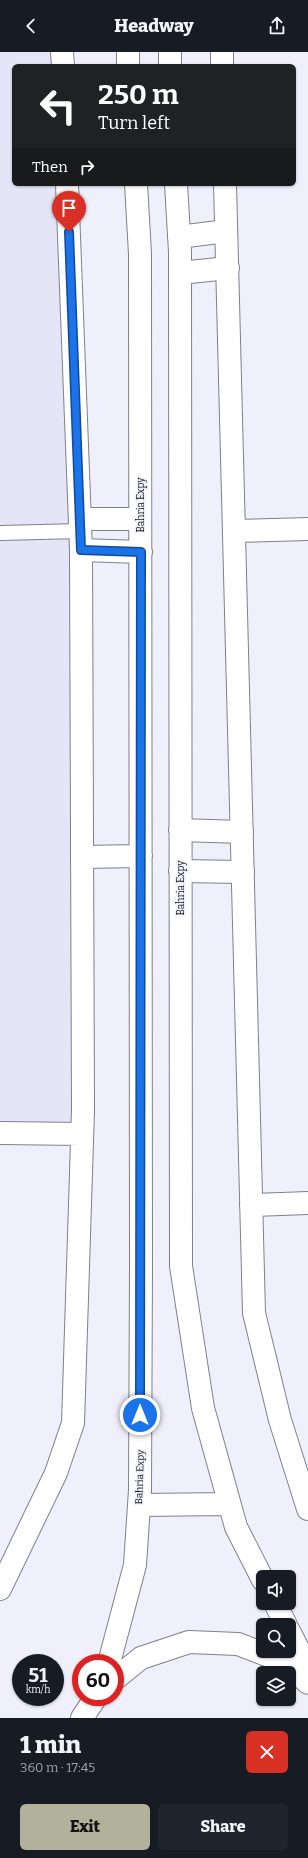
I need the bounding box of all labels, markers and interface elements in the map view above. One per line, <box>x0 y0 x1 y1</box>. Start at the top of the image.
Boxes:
icon: back <box>20 15 42 37</box>
text: Headway <box>114 15 194 37</box>
icon: share <box>266 15 288 37</box>
text: 250 m <box>98 78 179 111</box>
icon: left <box>32 80 84 132</box>
text: Turn left <box>98 112 170 134</box>
icon: right <box>76 156 98 178</box>
text: Then <box>32 158 68 176</box>
pin <box>52 191 86 232</box>
icon: arrive <box>58 197 80 219</box>
street label: Bahria Expy <box>135 477 147 532</box>
street label: Bahria Expy <box>175 860 187 915</box>
position arrow <box>119 1394 161 1436</box>
street label: Bahria Expy <box>133 1449 147 1505</box>
map controls <box>256 1570 296 1706</box>
button: sound <box>256 1570 296 1610</box>
button: search <box>256 1618 296 1658</box>
speed limit sign: 60 <box>72 1654 124 1706</box>
text: 51 <box>28 1663 48 1687</box>
button: layers <box>256 1666 296 1706</box>
text: km/h <box>26 1684 50 1696</box>
text: 1 min <box>20 1731 81 1759</box>
button: close <box>246 1731 288 1773</box>
text: 360 m · 17:45 <box>20 1760 95 1775</box>
button: Exit <box>20 1804 150 1850</box>
button: Share <box>158 1804 288 1850</box>

